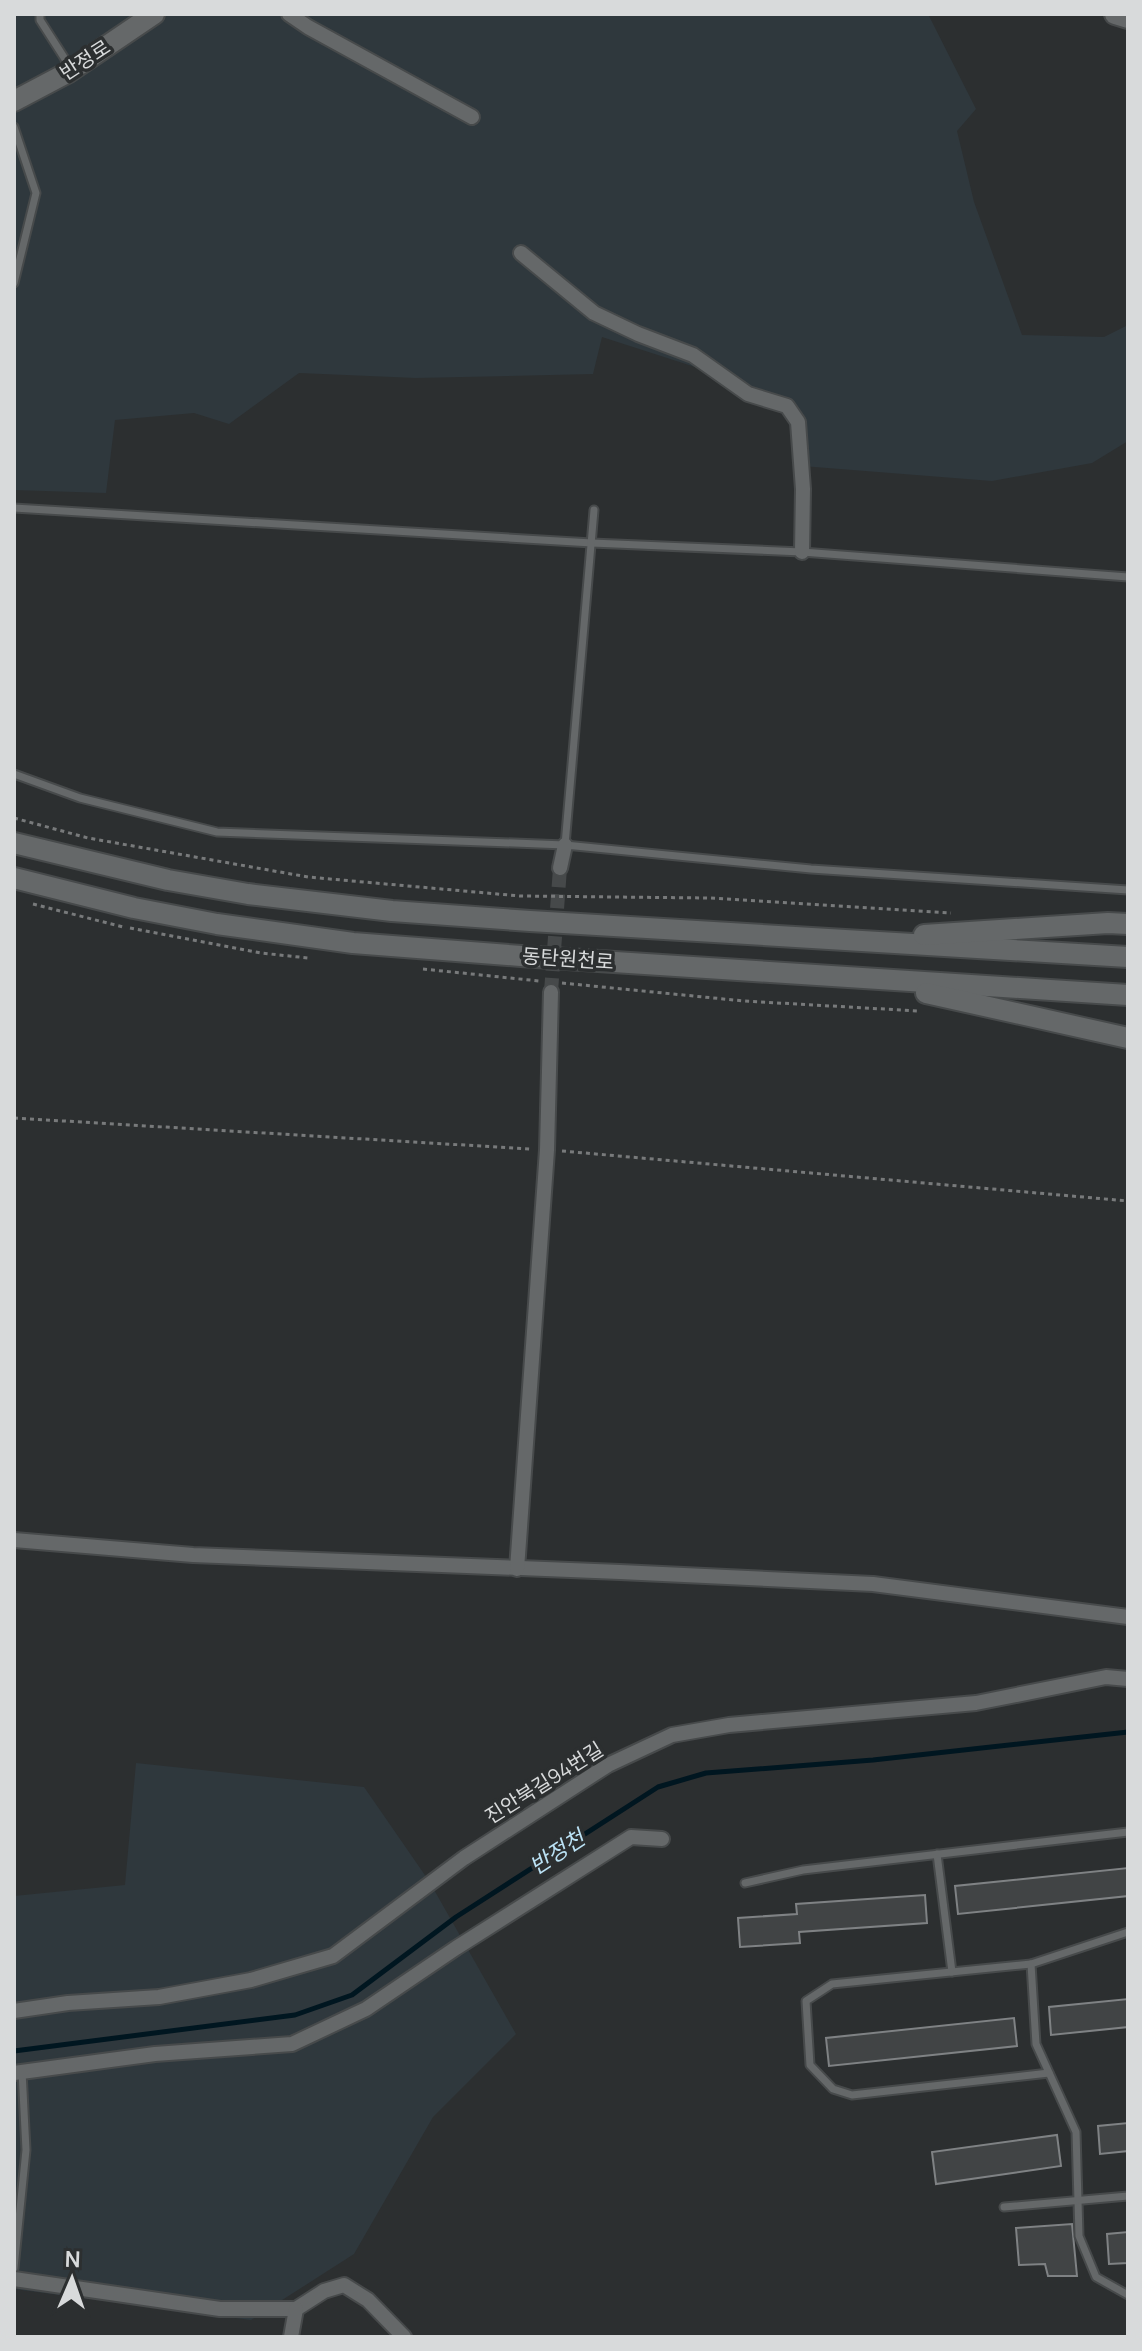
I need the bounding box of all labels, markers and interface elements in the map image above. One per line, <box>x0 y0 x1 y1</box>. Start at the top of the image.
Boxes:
street label: 반정로 <box>54 33 115 86</box>
street label: 동탄원천로 <box>521 942 615 975</box>
street label: 진안북길94번길 <box>480 1735 608 1830</box>
water label: 반정천 <box>523 1821 593 1881</box>
north arrow <box>32 2239 112 2319</box>
text: N <box>64 2244 81 2274</box>

